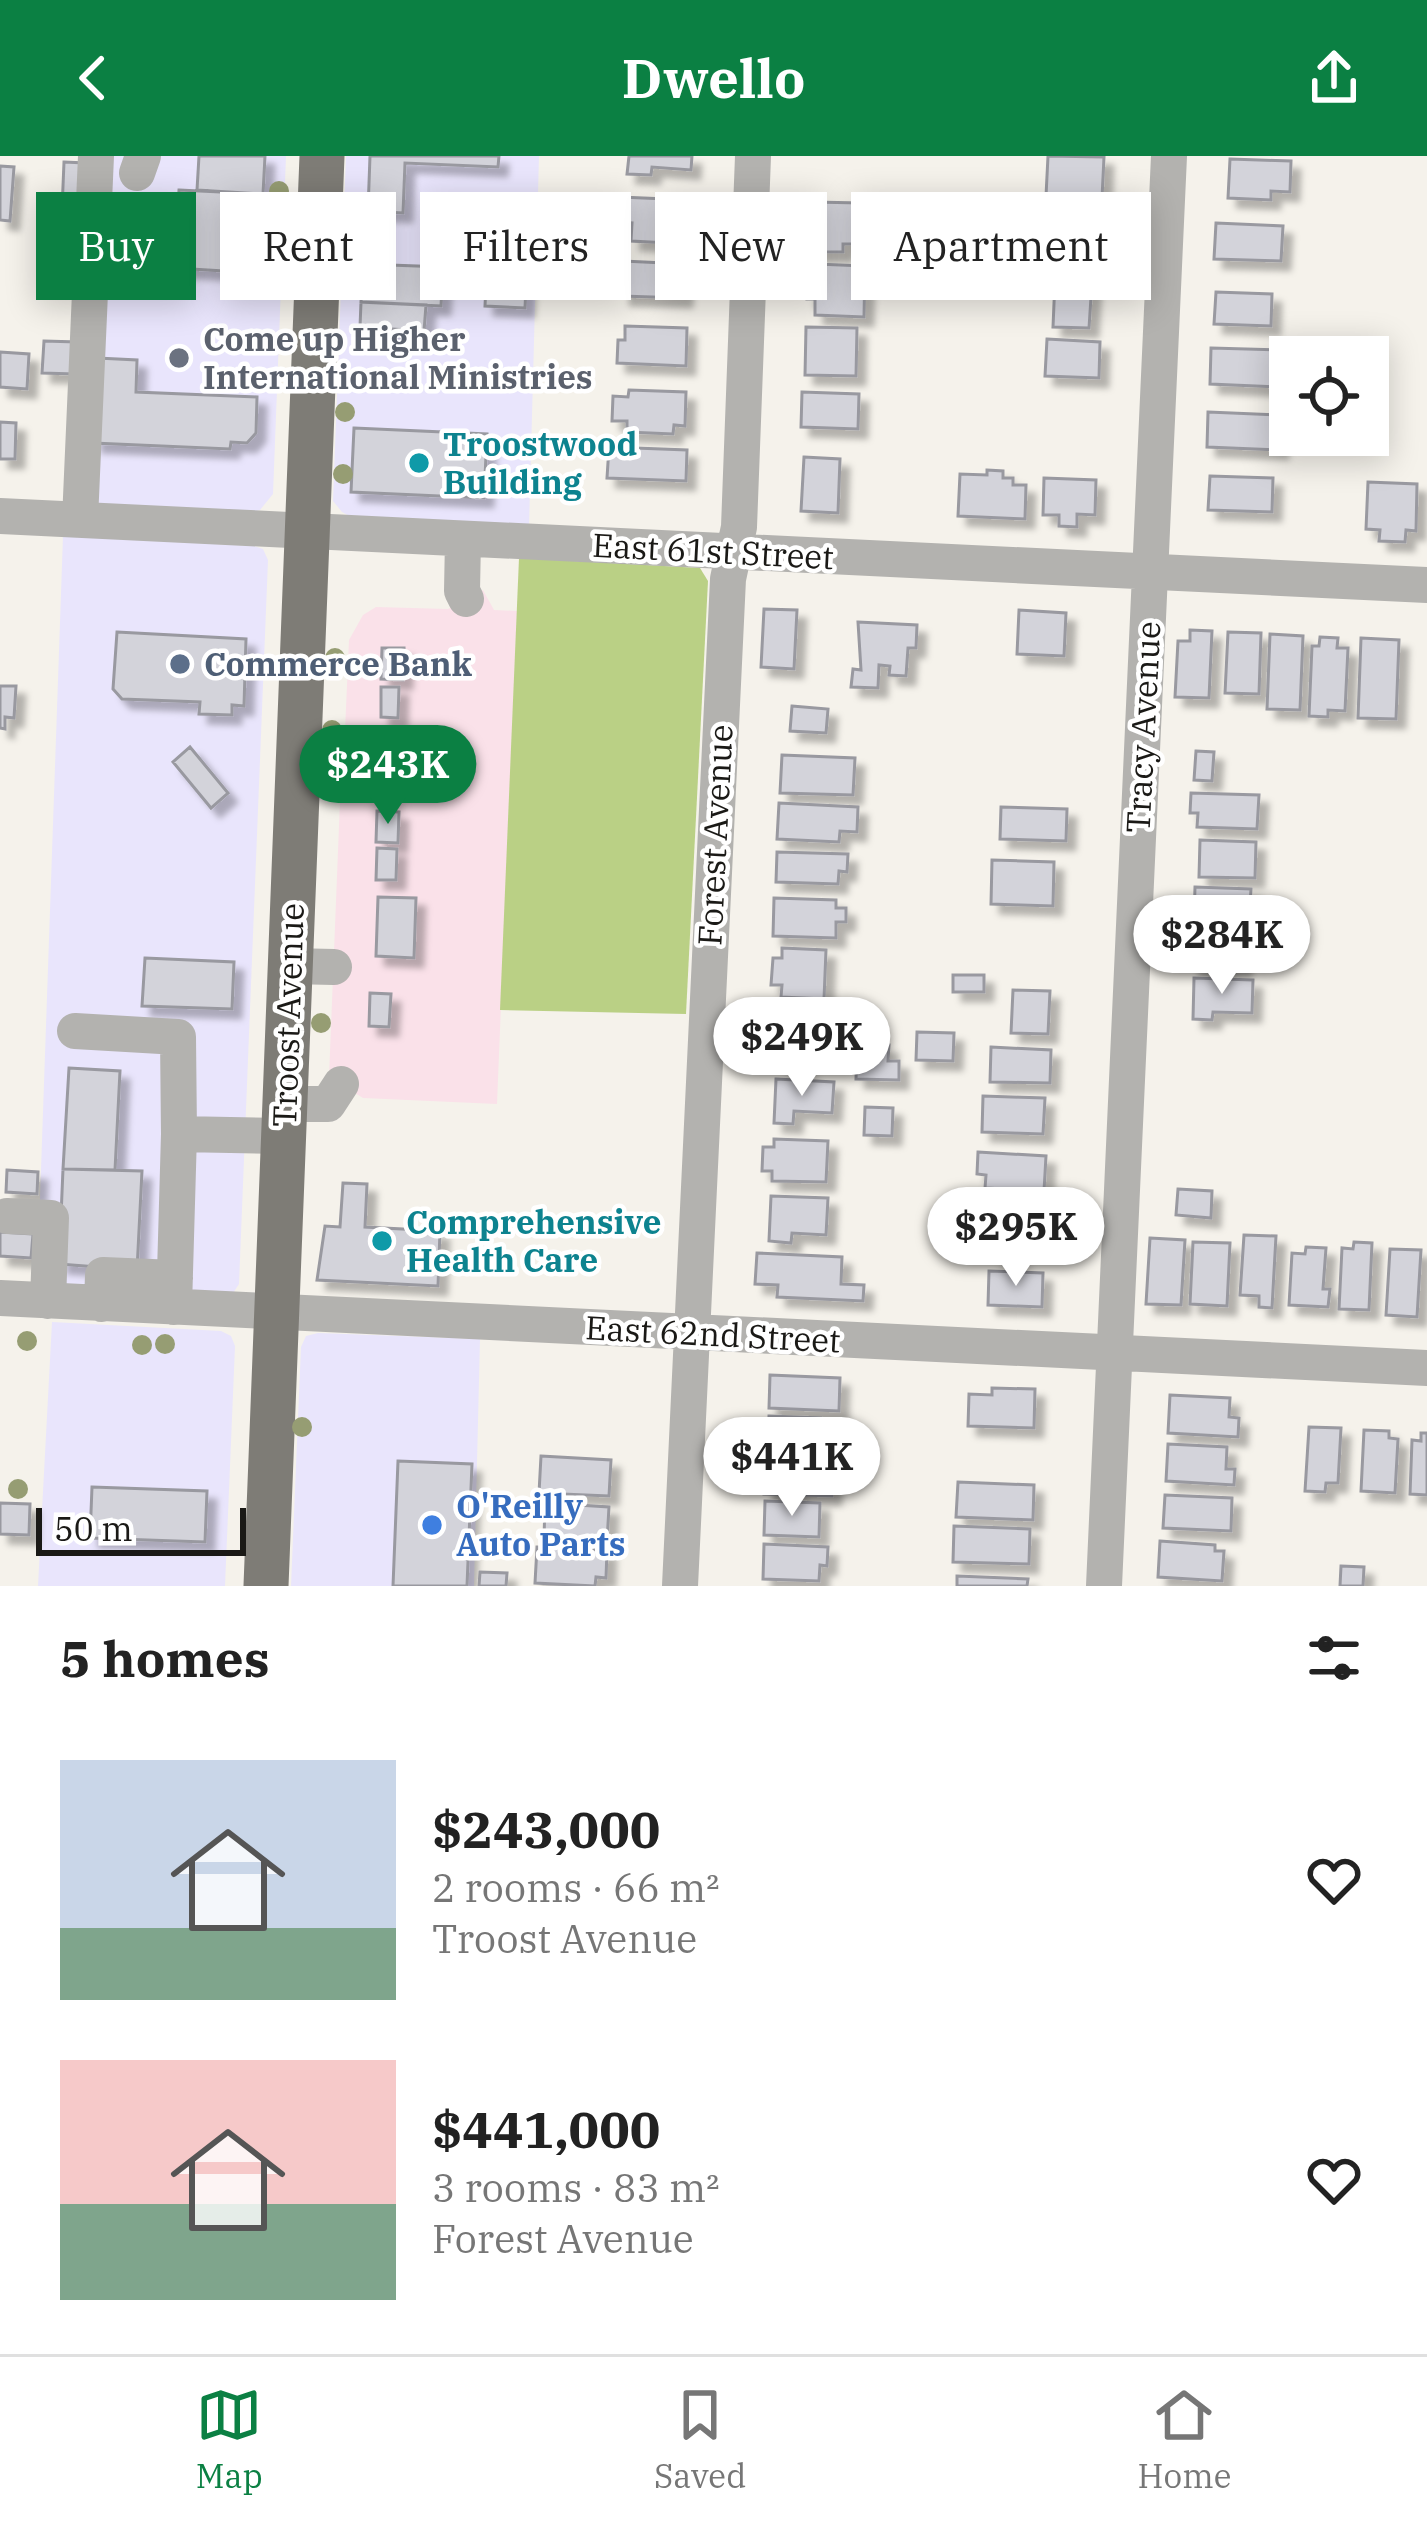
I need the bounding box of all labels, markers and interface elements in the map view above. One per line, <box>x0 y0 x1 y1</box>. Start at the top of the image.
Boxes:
text: Dwello <box>622 43 805 113</box>
icon: back <box>60 45 126 111</box>
icon: share <box>1301 45 1367 111</box>
chip: Buy <box>36 192 196 300</box>
chip: Rent <box>220 192 396 300</box>
chip: Filters <box>420 192 631 300</box>
chip: New <box>655 192 827 300</box>
chip: Apartment <box>851 192 1151 300</box>
place label: Come up Higher International Ministries <box>203 317 593 398</box>
map controls <box>1269 336 1389 456</box>
button: locate <box>1269 336 1389 456</box>
marker: Come up Higher International Ministries <box>166 345 192 371</box>
place label: Troostwood Building <box>443 422 637 503</box>
marker: Troostwood Building <box>406 450 432 476</box>
street label: East 61st Street <box>591 523 835 578</box>
street label: Tracy Avenue <box>1115 620 1170 834</box>
place label: Commerce Bank <box>204 642 473 685</box>
marker: Commerce Bank <box>167 651 193 677</box>
street label: Forest Avenue <box>687 723 742 947</box>
pin: $243K <box>304 725 472 827</box>
text: $243K <box>326 738 450 789</box>
pin: $284K <box>1138 895 1306 997</box>
street label: Troost Avenue <box>262 902 313 1128</box>
text: $284K <box>1160 908 1284 959</box>
pin: $249K <box>718 997 886 1099</box>
text: $249K <box>740 1010 864 1061</box>
pin: $295K <box>932 1187 1100 1289</box>
place label: Comprehensive Health Care <box>406 1200 661 1281</box>
text: $295K <box>954 1200 1078 1251</box>
marker: Comprehensive Health Care <box>369 1228 395 1254</box>
street label: East 62nd Street <box>584 1305 842 1362</box>
pin: $441K <box>708 1417 876 1519</box>
text: $441K <box>730 1430 854 1481</box>
place label: O'Reilly Auto Parts <box>456 1484 626 1565</box>
scale bar <box>36 1502 246 1555</box>
text: 50 m <box>54 1507 133 1550</box>
marker: O'Reilly Auto Parts <box>419 1512 445 1538</box>
text: 5 homes <box>60 1625 270 1691</box>
icon: filters <box>1301 1625 1367 1691</box>
text: $243,000 <box>432 1796 660 1862</box>
icon: home <box>156 1808 300 1952</box>
icon: heart <box>1301 1847 1367 1913</box>
text: 2 rooms · 66 m² <box>432 1862 720 1913</box>
text: Troost Avenue <box>432 1913 697 1964</box>
text: $441,000 <box>432 2096 660 2162</box>
icon: home <box>156 2108 300 2252</box>
icon: heart <box>1301 2147 1367 2213</box>
text: 3 rooms · 83 m² <box>432 2162 720 2213</box>
text: Forest Avenue <box>432 2213 694 2264</box>
tab: Map <box>196 2382 263 2497</box>
tab: Saved <box>654 2382 746 2497</box>
tab: Home <box>1138 2382 1231 2497</box>

